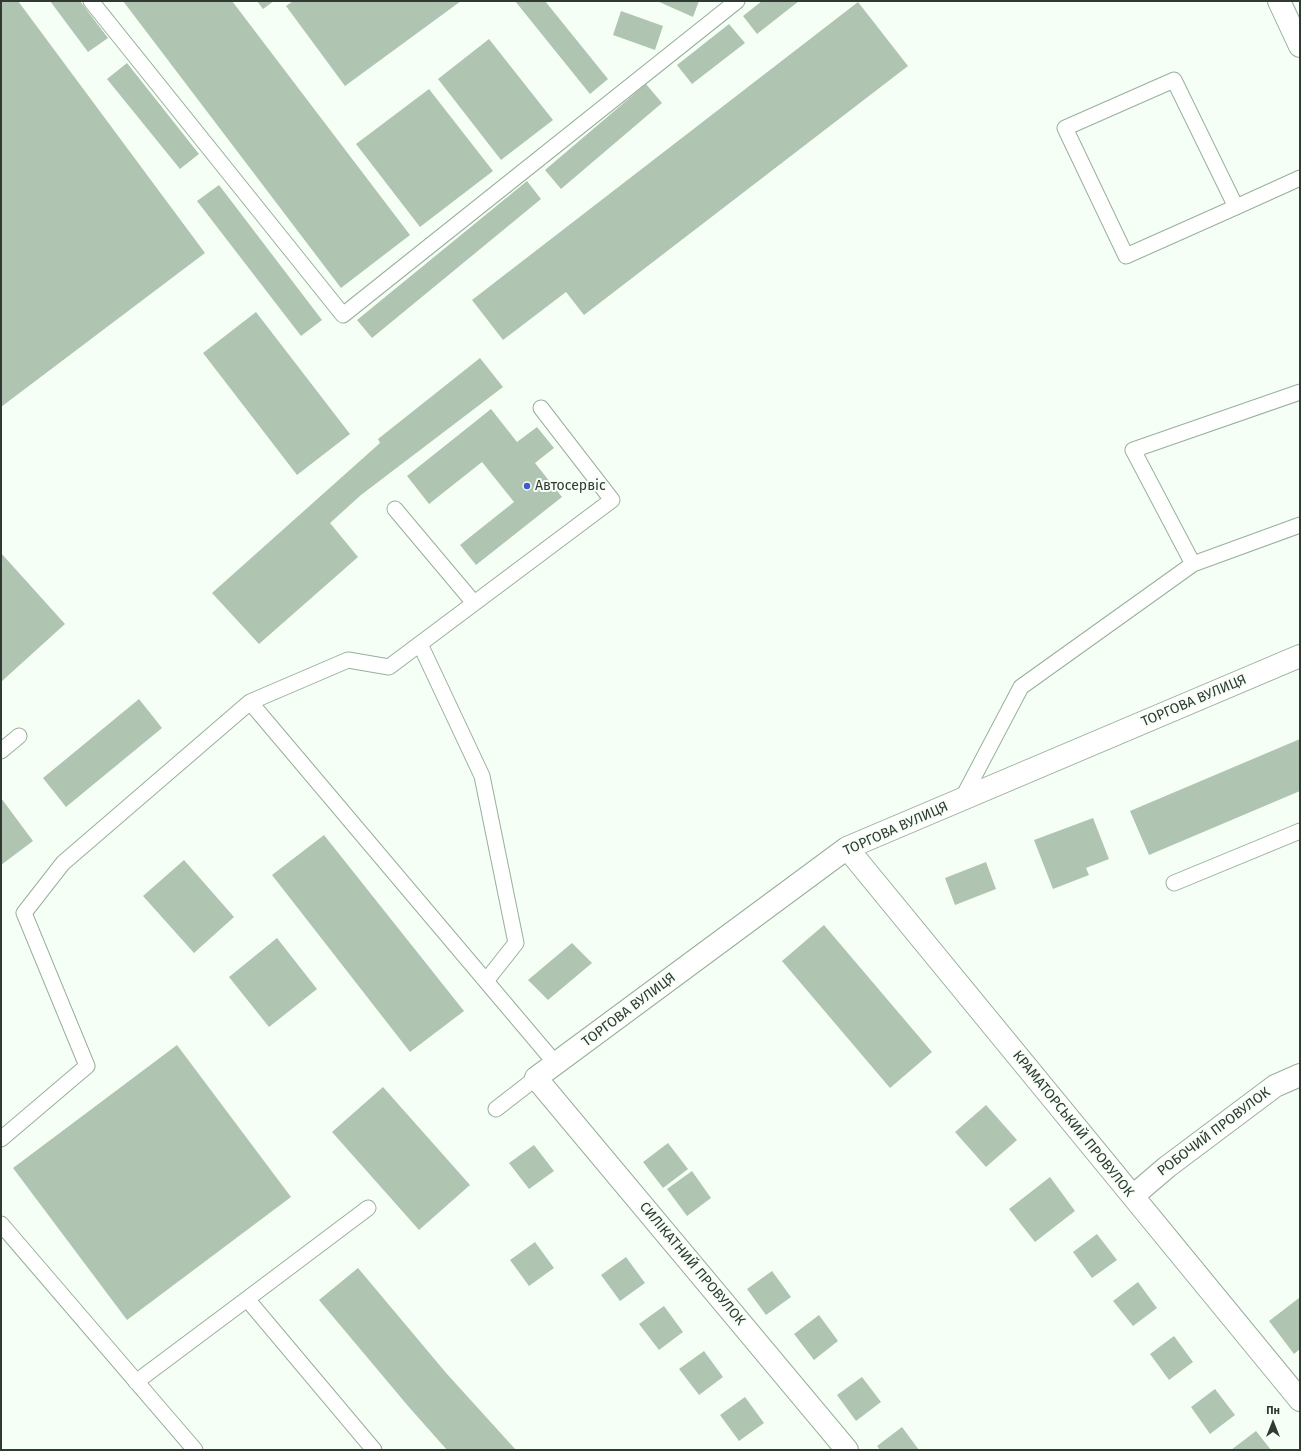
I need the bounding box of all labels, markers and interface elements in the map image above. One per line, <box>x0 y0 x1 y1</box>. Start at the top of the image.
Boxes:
place label: Автосервіс <box>535 478 606 494</box>
marker: Автосервіс <box>522 481 532 491</box>
street label: ТОРГОВА ВУЛИЦЯ <box>1139 671 1249 731</box>
street label: ТОРГОВА ВУЛИЦЯ <box>841 798 951 860</box>
street label: ТОРГОВА ВУЛИЦЯ <box>579 969 679 1051</box>
street label: КРАМАТОРСЬКИЙ ПРОВУЛОК <box>1009 1048 1137 1200</box>
street label: РОБОЧИЙ ПРОВУЛОК <box>1154 1084 1274 1180</box>
street label: СИЛІКАТНИЙ ПРОВУЛОК <box>636 1199 748 1329</box>
north arrow <box>1253 1403 1293 1443</box>
text: Пн <box>1266 1404 1280 1417</box>

